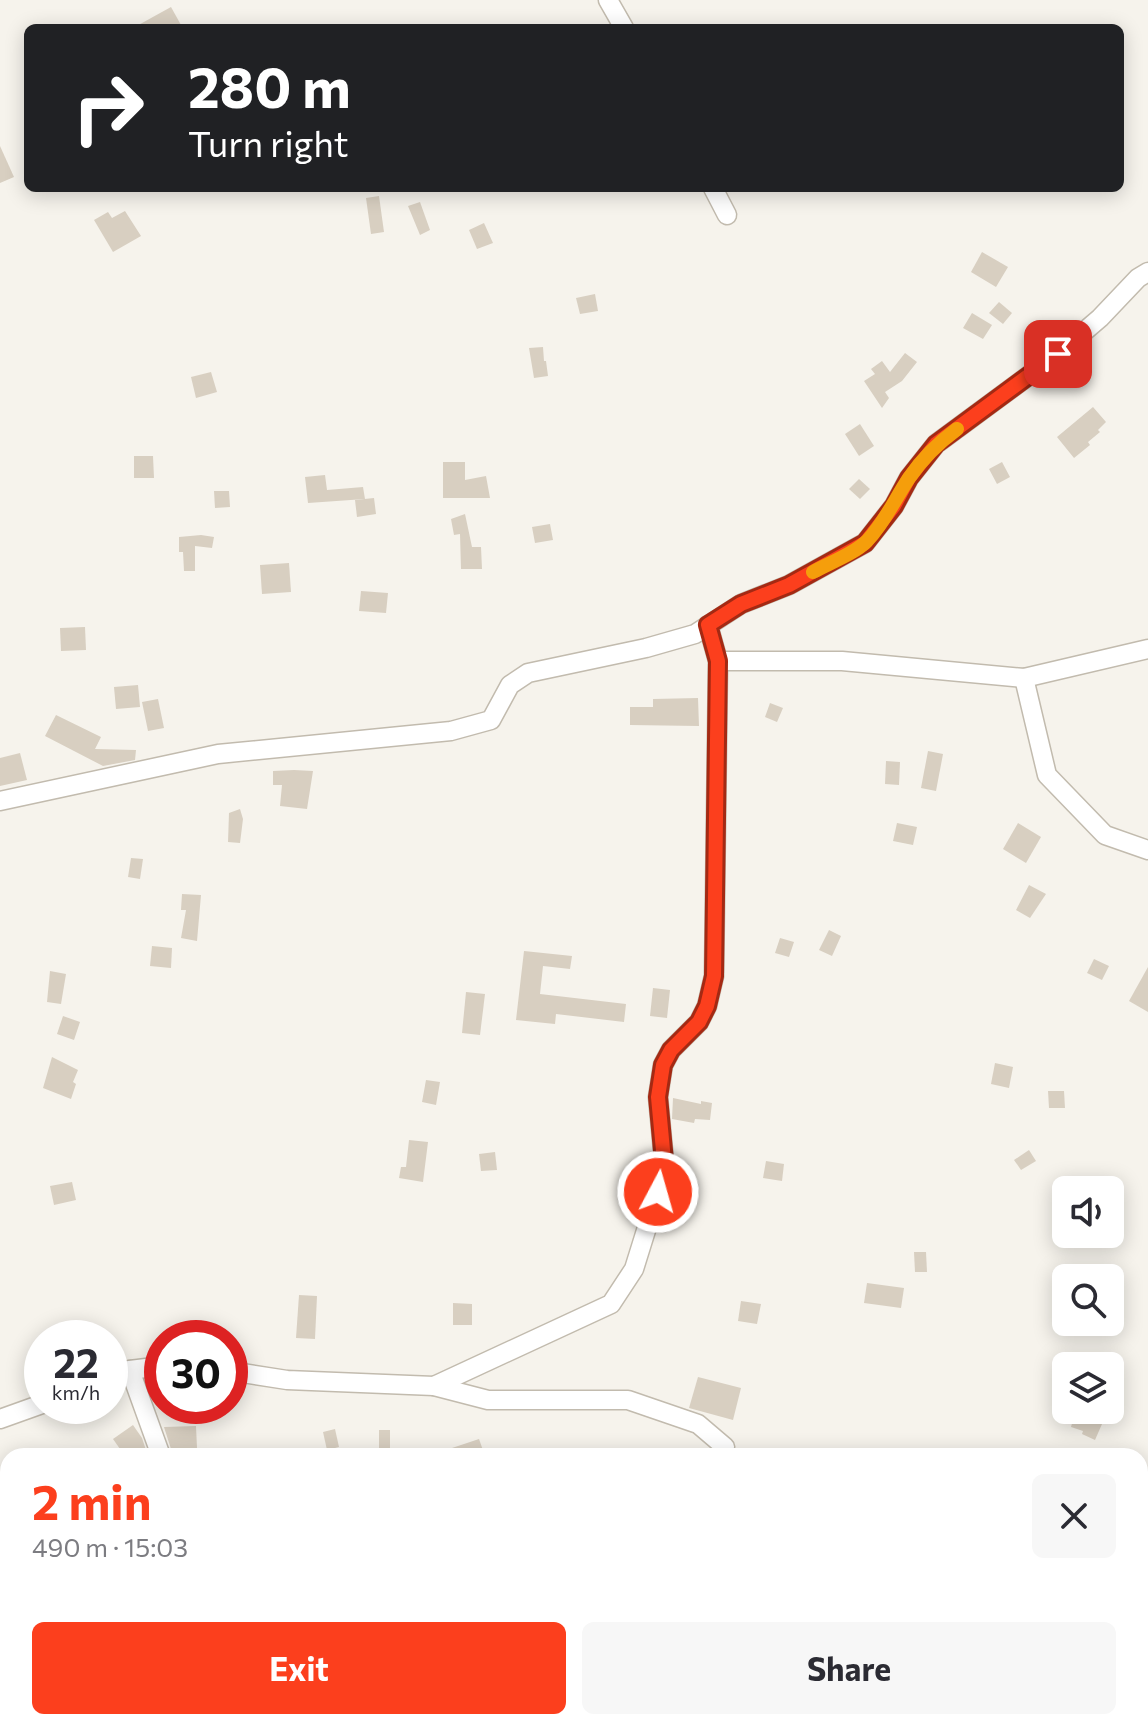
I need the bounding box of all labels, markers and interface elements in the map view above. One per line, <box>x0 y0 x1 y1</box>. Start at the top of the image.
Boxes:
text: 280 m <box>188 51 351 120</box>
icon: right <box>56 56 160 160</box>
text: Turn right <box>188 120 349 164</box>
pin <box>1024 320 1092 388</box>
icon: arrive <box>1036 332 1080 376</box>
position arrow <box>616 1150 700 1234</box>
map controls <box>1052 1176 1124 1424</box>
button: sound <box>1052 1176 1124 1248</box>
button: search <box>1052 1264 1124 1336</box>
speed limit sign: 30 <box>144 1320 248 1424</box>
text: 22 <box>53 1337 99 1386</box>
button: layers <box>1052 1352 1124 1424</box>
text: km/h <box>52 1380 100 1404</box>
text: 2 min <box>32 1471 152 1530</box>
button: close <box>1032 1474 1116 1558</box>
text: 490 m · 15:03 <box>32 1531 188 1562</box>
button: Exit <box>32 1622 566 1714</box>
button: Share <box>582 1622 1116 1714</box>

